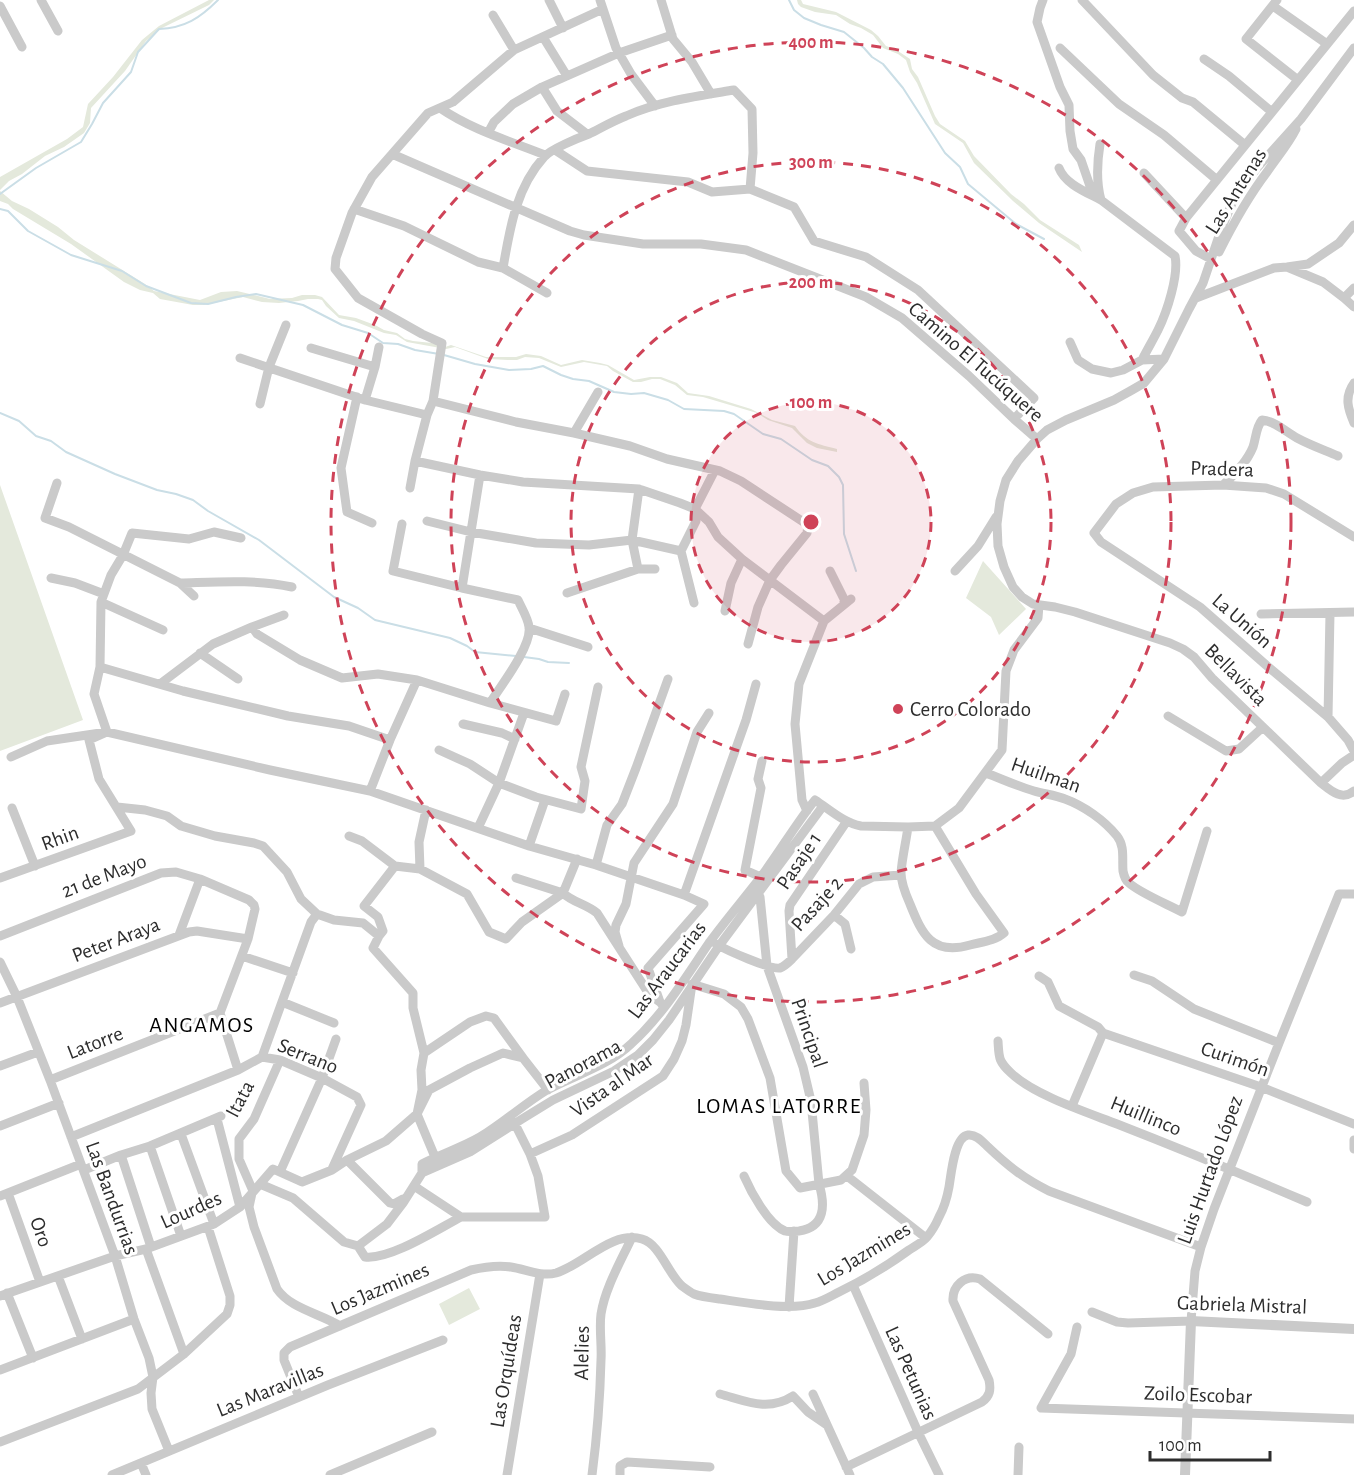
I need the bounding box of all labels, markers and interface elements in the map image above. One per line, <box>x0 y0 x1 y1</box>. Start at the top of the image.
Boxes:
text: 400 m <box>788 34 834 52</box>
street label: Las Antenas <box>1201 144 1271 238</box>
text: 300 m <box>789 154 833 172</box>
text: 200 m <box>789 274 833 292</box>
street label: Camino El Tucúquere <box>904 298 1048 426</box>
text: 100 m <box>790 394 832 412</box>
street label: Pradera <box>1190 457 1254 481</box>
centre of rings <box>801 512 821 532</box>
street label: La Unión <box>1208 590 1276 652</box>
street label: Bellavista <box>1201 640 1271 710</box>
place label: Cerro Colorado <box>910 699 1031 720</box>
marker: Cerro Colorado <box>891 702 905 716</box>
street label: Huilman <box>1008 753 1084 797</box>
street label: Rhin <box>38 822 82 854</box>
street label: Pasaje 1 <box>773 829 825 893</box>
street label: 21 de Mayo <box>59 850 149 902</box>
street label: Pasaje 2 <box>787 873 847 935</box>
street label: Peter Araya <box>69 914 163 966</box>
street label: Las Araucarias <box>624 918 710 1022</box>
street label: Principal <box>787 996 831 1070</box>
district label: ANGAMOS <box>149 1014 255 1036</box>
street label: Latorre <box>64 1023 126 1063</box>
street label: Serrano <box>275 1034 341 1078</box>
street label: Panorama <box>541 1035 625 1093</box>
street label: Curimón <box>1198 1038 1272 1080</box>
street label: Vista al Mar <box>567 1049 657 1121</box>
street label: Itata <box>222 1077 258 1121</box>
street label: Huillinco <box>1107 1092 1185 1140</box>
street label: Luis Hurtado López <box>1173 1093 1247 1247</box>
district label: LOMAS LATORRE <box>696 1095 862 1117</box>
street label: Las Bandurrias <box>82 1139 142 1257</box>
street label: Lourdes <box>157 1187 225 1233</box>
street label: Oro <box>26 1214 56 1250</box>
street label: Los Jazmines <box>814 1218 914 1290</box>
street label: Los Jazmines <box>328 1259 432 1319</box>
street label: Gabriela Mistral <box>1177 1292 1307 1318</box>
street label: Las Orquídeas <box>487 1313 525 1429</box>
street label: Las Petunias <box>881 1323 941 1423</box>
street label: Alelies <box>571 1325 593 1381</box>
street label: Las Maravillas <box>214 1359 326 1421</box>
street label: Zoilo Escobar <box>1144 1383 1253 1407</box>
scale bar <box>1150 1424 1270 1462</box>
text: 100 m <box>1159 1437 1202 1455</box>

